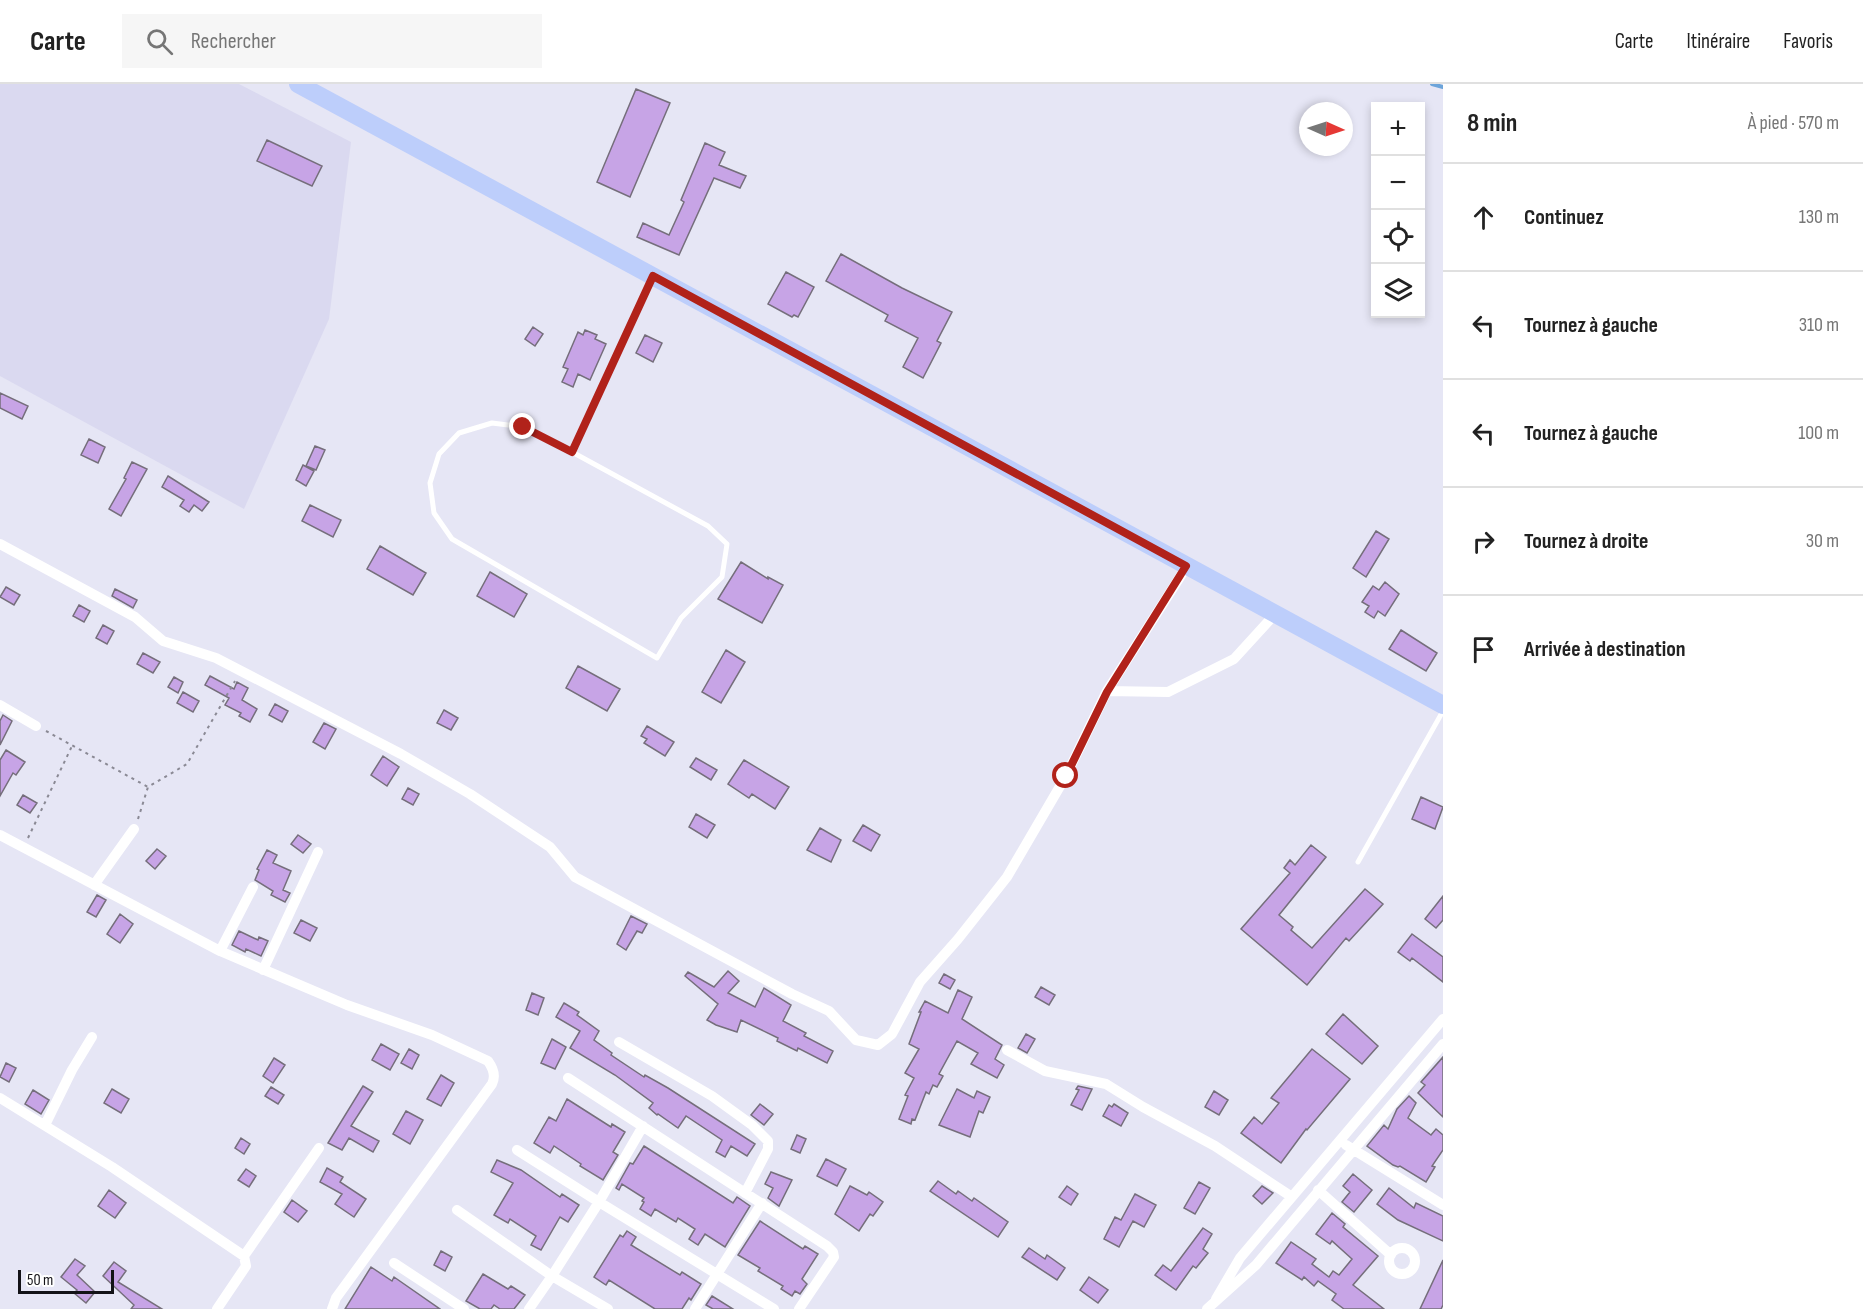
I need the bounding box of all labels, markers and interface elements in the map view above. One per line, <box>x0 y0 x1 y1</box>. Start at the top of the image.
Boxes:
search box <box>122 14 542 68</box>
text: Carte <box>30 25 86 58</box>
icon: search <box>143 25 176 58</box>
text: Rechercher <box>191 28 276 55</box>
text: Carte <box>1615 29 1654 54</box>
text: Itinéraire <box>1687 29 1750 54</box>
text: Favoris <box>1783 29 1833 54</box>
north arrow <box>1299 102 1353 156</box>
map controls <box>1371 102 1425 318</box>
button: + <box>1371 102 1425 156</box>
text: 8 min <box>1467 108 1517 139</box>
text: À pied · 570 m <box>1748 111 1839 135</box>
button: − <box>1371 156 1425 210</box>
icon: ahead <box>1467 201 1500 234</box>
text: Continuez <box>1524 204 1604 231</box>
text: 130 m <box>1799 205 1839 229</box>
button: locate <box>1371 210 1425 264</box>
button: layers <box>1371 264 1425 318</box>
icon: left <box>1467 309 1500 342</box>
text: Tournez à gauche <box>1524 312 1658 339</box>
text: 310 m <box>1799 313 1839 337</box>
route end <box>509 413 535 439</box>
icon: left <box>1467 417 1500 450</box>
text: Tournez à gauche <box>1524 420 1658 447</box>
text: 100 m <box>1798 421 1839 445</box>
icon: right <box>1467 525 1500 558</box>
text: Tournez à droite <box>1524 528 1649 555</box>
text: 30 m <box>1806 529 1839 553</box>
icon: arrive <box>1467 633 1500 666</box>
text: Arrivée à destination <box>1524 636 1686 663</box>
route start <box>1052 762 1078 788</box>
scale bar <box>18 1267 114 1294</box>
text: 50 m <box>27 1271 53 1290</box>

